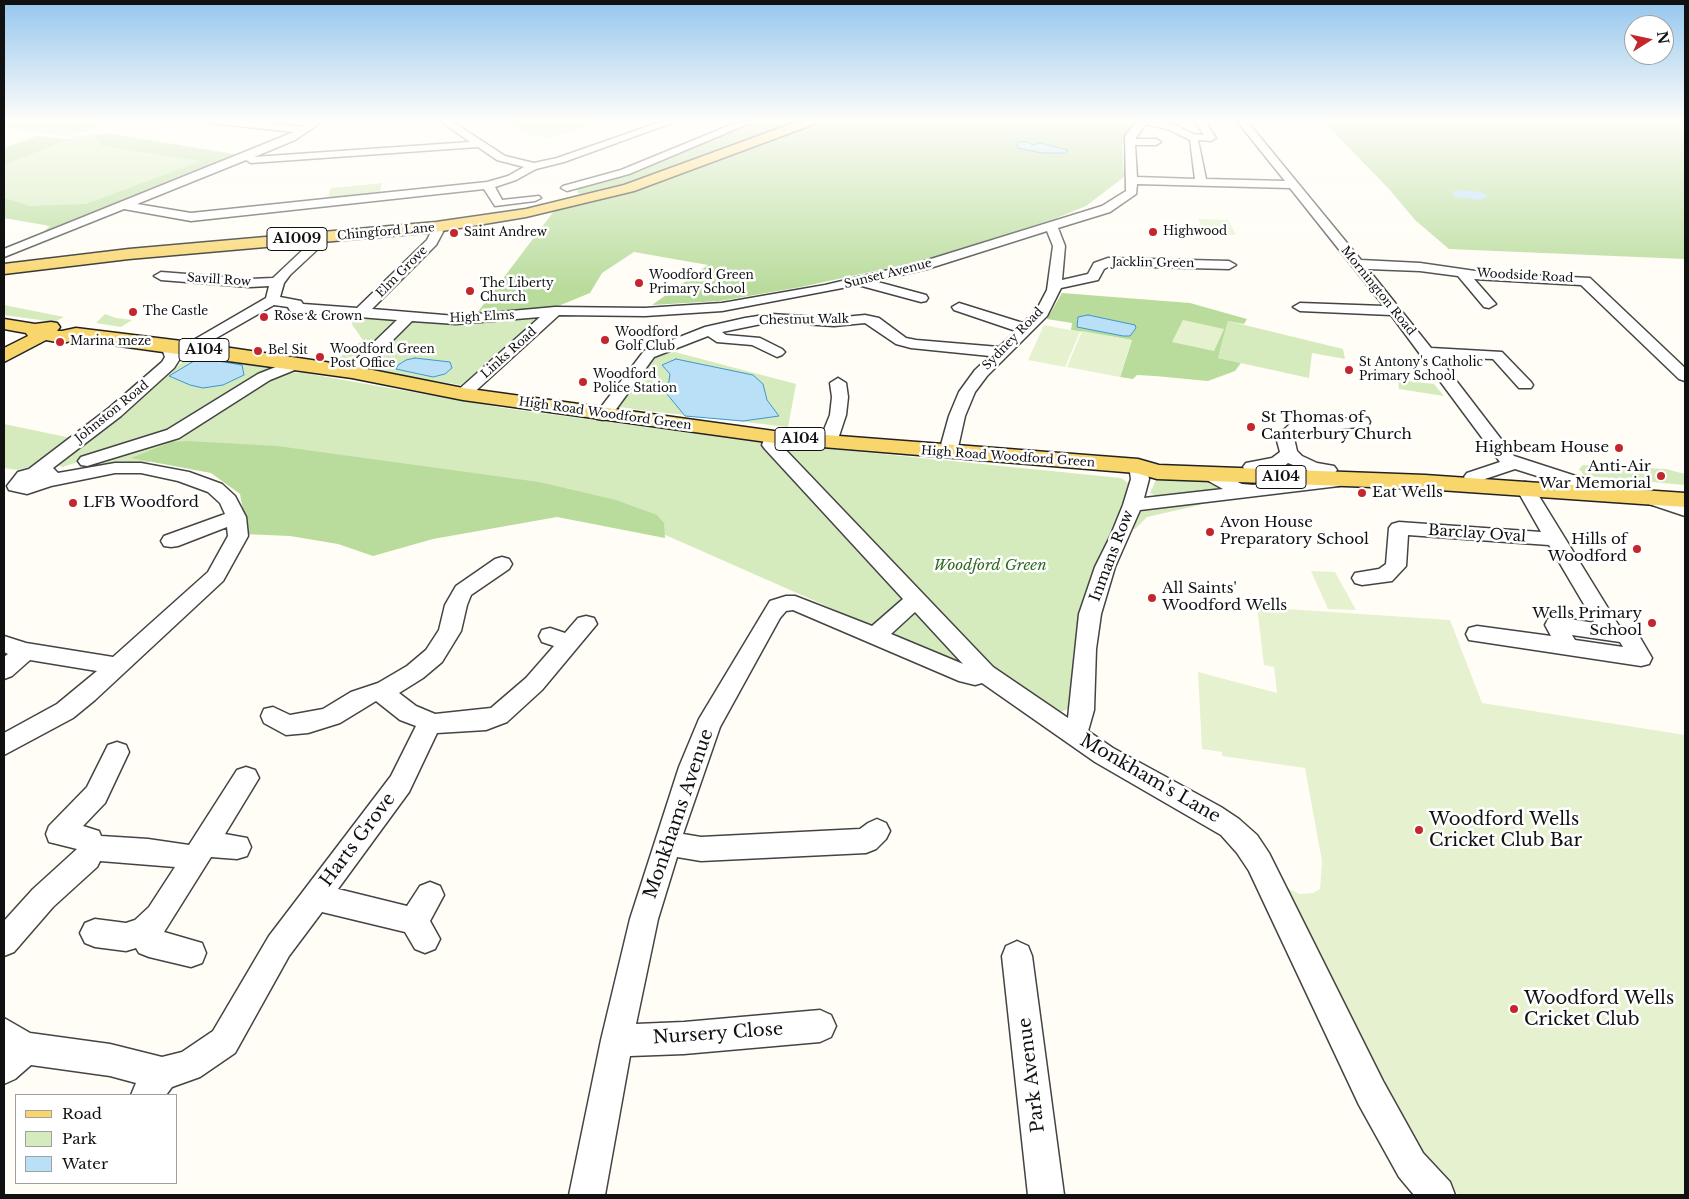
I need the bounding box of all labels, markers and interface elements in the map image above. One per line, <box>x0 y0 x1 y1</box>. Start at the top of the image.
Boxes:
north arrow <box>1624 15 1674 65</box>
text: N <box>1653 30 1673 46</box>
street label: Chingford Lane <box>337 221 435 243</box>
place label: Highwood <box>1163 225 1227 239</box>
place label: Saint Andrew <box>464 226 547 240</box>
marker: Highwood <box>1147 226 1159 238</box>
marker: Saint Andrew <box>448 227 460 239</box>
road number: A1009 <box>267 228 327 250</box>
street label: Elm Grove <box>373 243 431 301</box>
street label: Mornington Road <box>1338 244 1418 338</box>
street label: Jacklin Green <box>1112 255 1194 271</box>
street label: Sunset Avenue <box>843 256 933 292</box>
street label: Woodside Road <box>1476 266 1574 286</box>
place label: Woodford Green Primary School <box>649 269 754 297</box>
street label: Savill Row <box>187 271 251 289</box>
place label: The Liberty Church <box>480 277 554 305</box>
marker: Woodford Green Primary School <box>633 277 645 289</box>
marker: The Liberty Church <box>464 285 476 297</box>
place label: The Castle <box>143 305 208 319</box>
street label: Sydney Road <box>980 305 1046 373</box>
marker: The Castle <box>127 306 139 318</box>
street label: High Elms <box>449 308 515 326</box>
place label: Rose & Crown <box>274 310 362 324</box>
marker: Rose & Crown <box>258 311 270 323</box>
street label: Chestnut Walk <box>759 312 849 328</box>
street label: Links Road <box>478 324 540 382</box>
place label: Woodford Golf Club <box>615 326 678 354</box>
marker: Woodford Golf Club <box>599 334 611 346</box>
place label: Marina meze <box>70 335 151 349</box>
marker: Marina meze <box>54 336 66 348</box>
road number: A104 <box>179 338 229 362</box>
place label: Woodford Green Post Office <box>330 343 435 371</box>
place label: Bel Sit <box>268 344 308 358</box>
marker: Bel Sit <box>252 345 264 357</box>
marker: Woodford Green Post Office <box>314 351 326 363</box>
place label: St Antony's Catholic Primary School <box>1359 356 1483 384</box>
marker: St Antony's Catholic Primary School <box>1343 364 1355 376</box>
place label: Woodford Police Station <box>593 368 677 396</box>
marker: Woodford Police Station <box>577 376 589 388</box>
street label: Johnston Road <box>72 378 152 446</box>
street label: High Road Woodford Green <box>518 395 692 433</box>
place label: St Thomas of Canterbury Church <box>1261 409 1412 444</box>
marker: St Thomas of Canterbury Church <box>1245 421 1257 433</box>
road number: A104 <box>775 428 825 450</box>
place label: Highbeam House <box>1475 439 1609 457</box>
marker: Highbeam House <box>1613 442 1625 454</box>
street label: High Road Woodford Green <box>921 444 1095 470</box>
place label: Anti-Air War Memorial <box>1539 458 1651 493</box>
road number: A104 <box>1256 466 1306 488</box>
marker: Anti-Air War Memorial <box>1655 470 1667 482</box>
place label: Eat Wells <box>1372 484 1443 502</box>
marker: Eat Wells <box>1356 487 1368 499</box>
place label: LFB Woodford <box>83 494 199 512</box>
marker: LFB Woodford <box>67 497 79 509</box>
street label: Inmans Row <box>1086 508 1138 604</box>
place label: Avon House Preparatory School <box>1220 514 1369 549</box>
street label: Barclay Oval <box>1428 522 1526 546</box>
marker: Avon House Preparatory School <box>1204 526 1216 538</box>
place label: Hills of Woodford <box>1548 531 1627 566</box>
marker: Hills of Woodford <box>1631 543 1643 555</box>
park label: Woodford Green <box>933 557 1047 575</box>
place label: All Saints' Woodford Wells <box>1162 580 1287 615</box>
marker: All Saints' Woodford Wells <box>1146 592 1158 604</box>
place label: Wells Primary School <box>1532 605 1642 640</box>
marker: Wells Primary School <box>1646 617 1658 629</box>
street label: Monkhams Avenue <box>640 726 718 902</box>
street label: Monkham's Lane <box>1076 730 1224 828</box>
street label: Harts Grove <box>316 789 400 891</box>
place label: Woodford Wells Cricket Club Bar <box>1429 809 1582 852</box>
marker: Woodford Wells Cricket Club Bar <box>1413 824 1425 836</box>
place label: Woodford Wells Cricket Club <box>1524 988 1674 1030</box>
marker: Woodford Wells Cricket Club <box>1508 1003 1520 1015</box>
street label: Park Avenue <box>1014 1016 1050 1134</box>
street label: Nursery Close <box>652 1019 784 1049</box>
legend <box>15 1094 178 1184</box>
text: Road <box>62 1104 102 1123</box>
text: Park <box>62 1129 97 1148</box>
text: Water <box>62 1154 108 1173</box>

